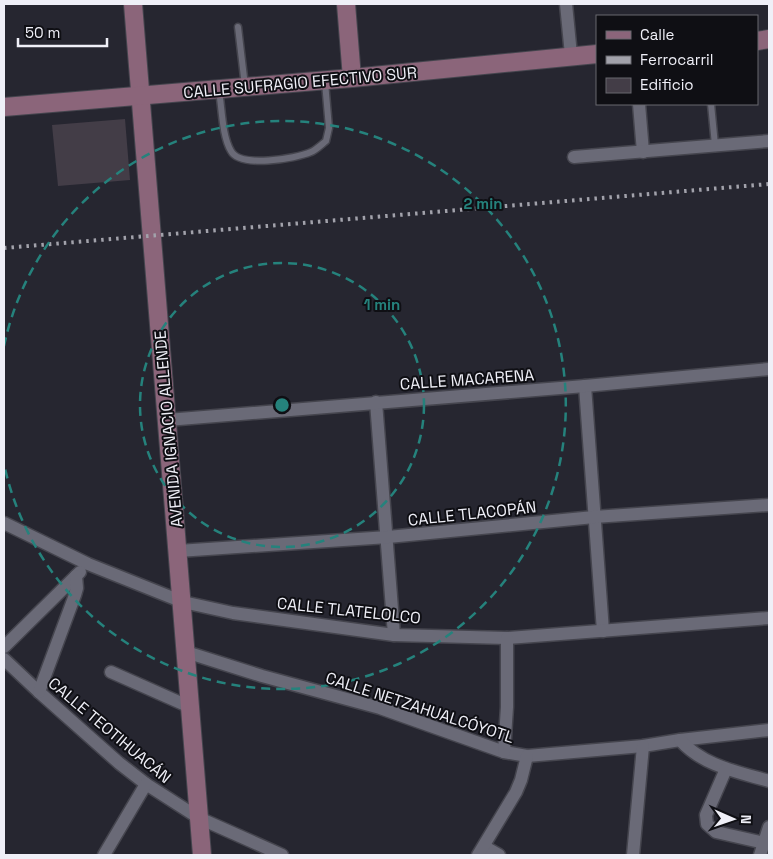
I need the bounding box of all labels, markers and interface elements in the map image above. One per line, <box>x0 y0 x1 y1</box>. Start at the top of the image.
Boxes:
scale bar <box>18 15 106 47</box>
legend <box>596 15 758 105</box>
text: 50 m <box>25 23 60 42</box>
text: Calle <box>640 25 675 44</box>
text: Ferrocarril <box>640 50 713 69</box>
street label: CALLE SUFRAGIO EFECTIVO SUR <box>182 62 418 103</box>
text: Edificio <box>640 75 694 94</box>
text: 2 min <box>464 194 502 213</box>
text: 1 min <box>364 295 400 314</box>
street label: AVENIDA IGNACIO ALLENDE <box>149 330 188 528</box>
street label: CALLE MACARENA <box>399 364 535 395</box>
centre of rings <box>273 396 291 414</box>
street label: CALLE TLACOPÁN <box>407 496 537 531</box>
street label: CALLE TLATELOLCO <box>276 593 422 628</box>
street label: CALLE NETZAHUALCÓYOTL <box>323 667 517 748</box>
street label: CALLE TEOTIHUACÁN <box>44 673 175 788</box>
north arrow <box>708 794 758 844</box>
text: N <box>737 814 755 824</box>

